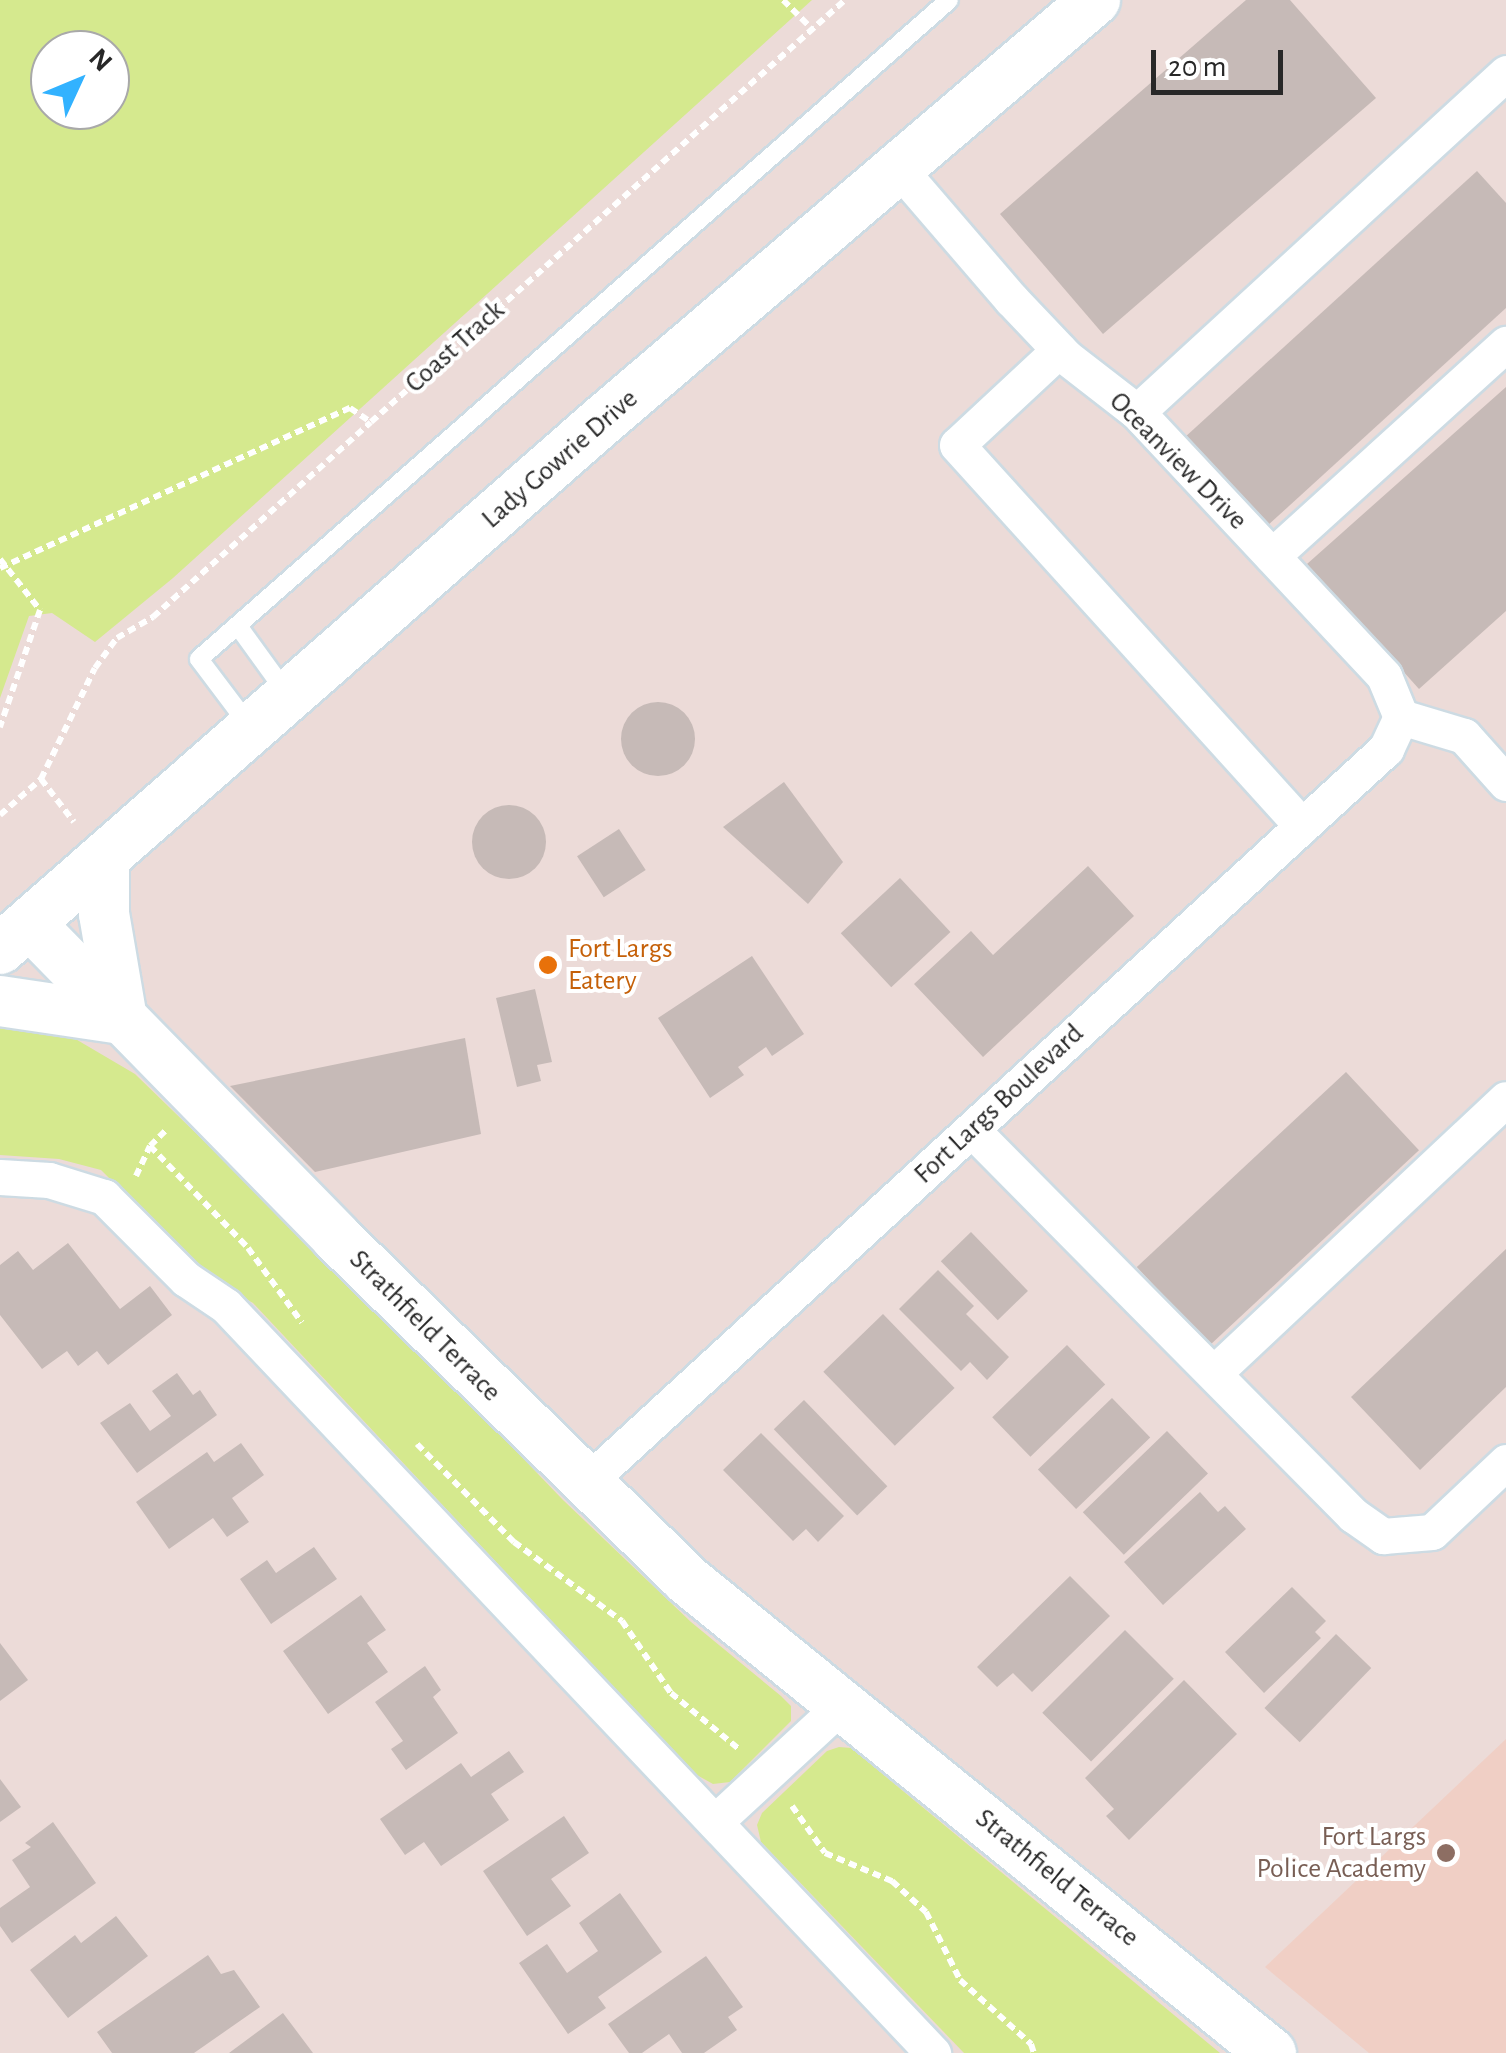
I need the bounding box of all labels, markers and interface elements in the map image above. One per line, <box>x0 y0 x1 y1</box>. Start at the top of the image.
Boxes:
north arrow <box>30 30 130 130</box>
scale bar <box>1156 30 1288 92</box>
text: N <box>83 44 117 77</box>
text: 20 m <box>1168 52 1226 82</box>
street label: Coast Track <box>399 294 511 400</box>
street label: Lady Gowrie Drive <box>475 382 645 536</box>
street label: Oceanview Drive <box>1102 385 1254 537</box>
place label: Fort Largs Eatery <box>568 932 673 998</box>
marker: Fort Largs Eatery <box>537 954 559 976</box>
street label: Fort Largs Boulevard <box>907 1017 1091 1191</box>
street label: Strathfield Terrace <box>342 1243 508 1409</box>
street label: Strathfield Terrace <box>968 1802 1146 1954</box>
place label: Fort Largs Police Academy <box>1257 1820 1426 1886</box>
marker: Fort Largs Police Academy <box>1435 1842 1457 1864</box>

